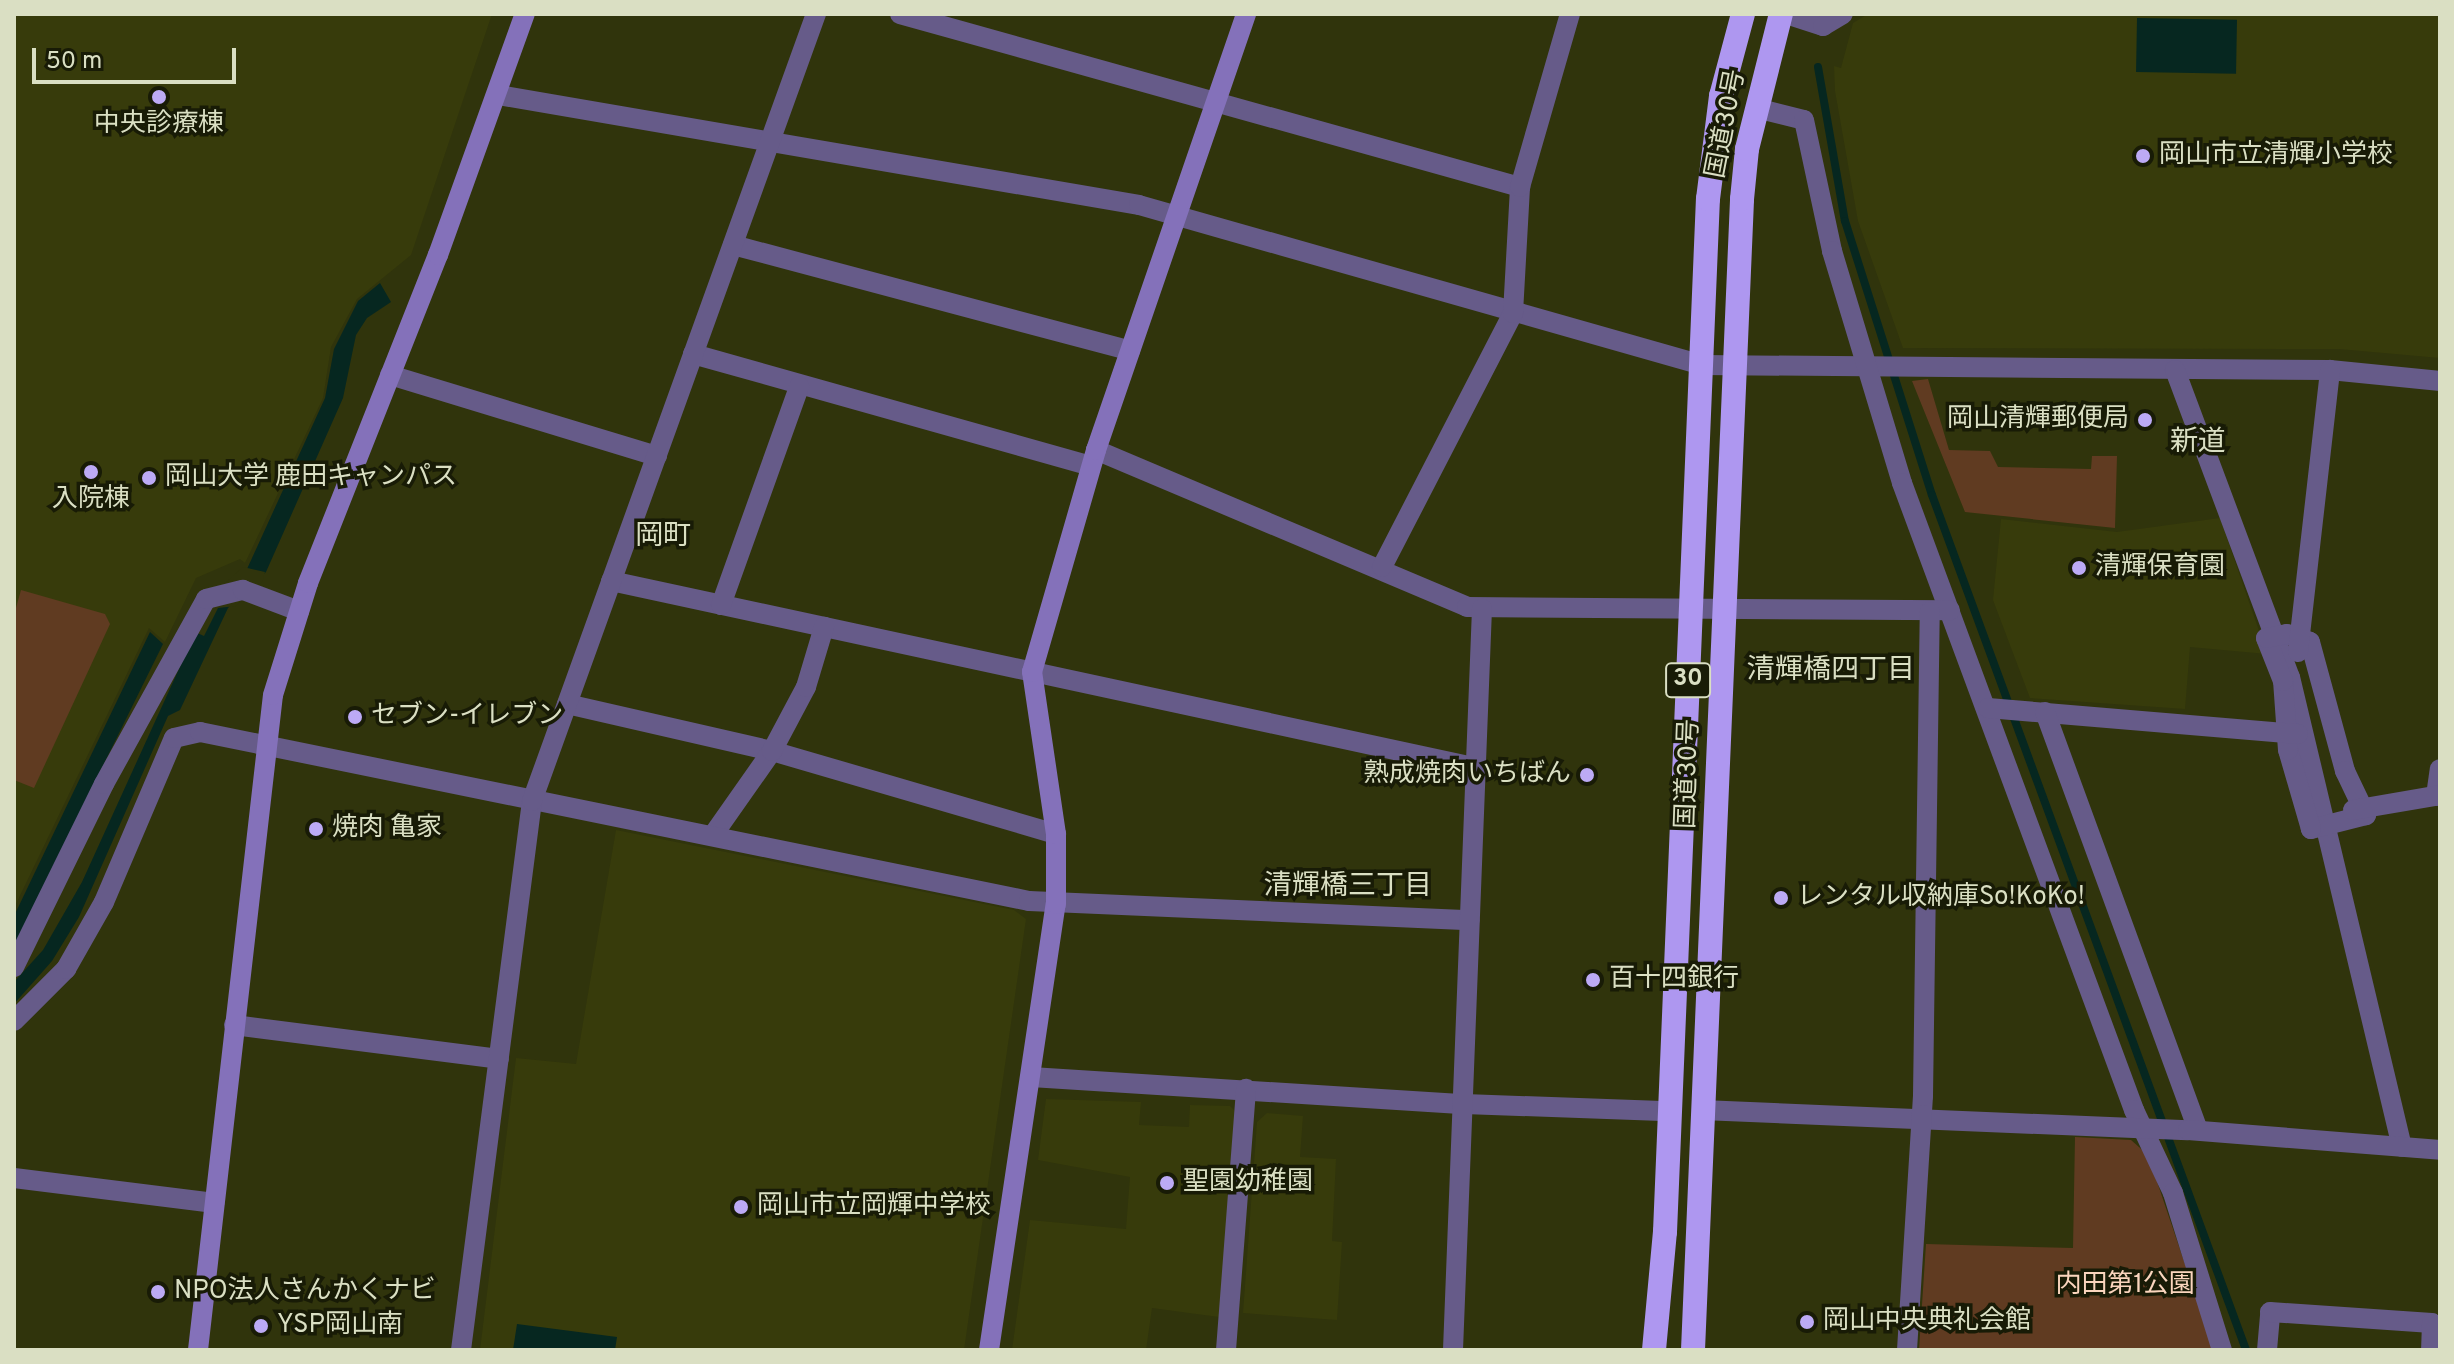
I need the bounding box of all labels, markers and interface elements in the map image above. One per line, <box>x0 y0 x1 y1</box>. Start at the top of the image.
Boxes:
scale bar <box>36 32 240 82</box>
text: 50 m <box>46 47 102 77</box>
street label: 国道30号 <box>1701 67 1753 181</box>
marker: 中央診療棟 <box>150 88 168 106</box>
place label: 中央診療棟 <box>94 109 224 141</box>
place label: 岡山市立清輝小学校 <box>2159 140 2393 172</box>
marker: 岡山市立清輝小学校 <box>2134 147 2152 165</box>
place label: 岡山清輝郵便局 <box>1947 404 2129 436</box>
marker: 岡山清輝郵便局 <box>2136 411 2154 429</box>
district label: 新道 <box>2170 426 2226 460</box>
place label: 岡山大学 鹿田キャンパス <box>165 462 457 494</box>
marker: 入院棟 <box>82 463 100 481</box>
marker: 岡山大学 鹿田キャンパス <box>140 469 158 487</box>
place label: 入院棟 <box>52 484 130 516</box>
district label: 岡町 <box>635 520 691 554</box>
place label: 清輝保育園 <box>2095 552 2225 584</box>
marker: 清輝保育園 <box>2070 559 2088 577</box>
district label: 清輝橋四丁目 <box>1747 654 1915 688</box>
road number: 30 <box>1664 660 1712 700</box>
place label: セブン-イレブン <box>371 701 563 733</box>
marker: セブン-イレブン <box>346 708 364 726</box>
street label: 国道30号 <box>1671 718 1707 830</box>
place label: 熟成焼肉いちばん <box>1363 759 1571 791</box>
marker: 熟成焼肉いちばん <box>1578 766 1596 784</box>
place label: 焼肉 亀家 <box>332 813 442 845</box>
marker: 焼肉 亀家 <box>307 820 325 838</box>
district label: 清輝橋三丁目 <box>1264 870 1432 904</box>
place label: レンタル収納庫So!KoKo! <box>1797 882 2085 914</box>
marker: レンタル収納庫So!KoKo! <box>1772 889 1790 907</box>
place label: 百十四銀行 <box>1609 964 1739 996</box>
marker: 百十四銀行 <box>1584 971 1602 989</box>
place label: 聖園幼稚園 <box>1183 1167 1313 1199</box>
marker: 聖園幼稚園 <box>1158 1174 1176 1192</box>
place label: 岡山市立岡輝中学校 <box>757 1191 991 1223</box>
marker: 岡山市立岡輝中学校 <box>732 1198 750 1216</box>
park label: 内田第1公園 <box>2055 1270 2195 1302</box>
place label: NPO法人さんかくナビ <box>174 1276 436 1308</box>
marker: NPO法人さんかくナビ <box>149 1283 167 1301</box>
place label: 岡山中央典礼会館 <box>1823 1306 2031 1338</box>
place label: YSP岡山南 <box>277 1310 403 1342</box>
marker: 岡山中央典礼会館 <box>1798 1313 1816 1331</box>
marker: YSP岡山南 <box>252 1317 270 1335</box>

